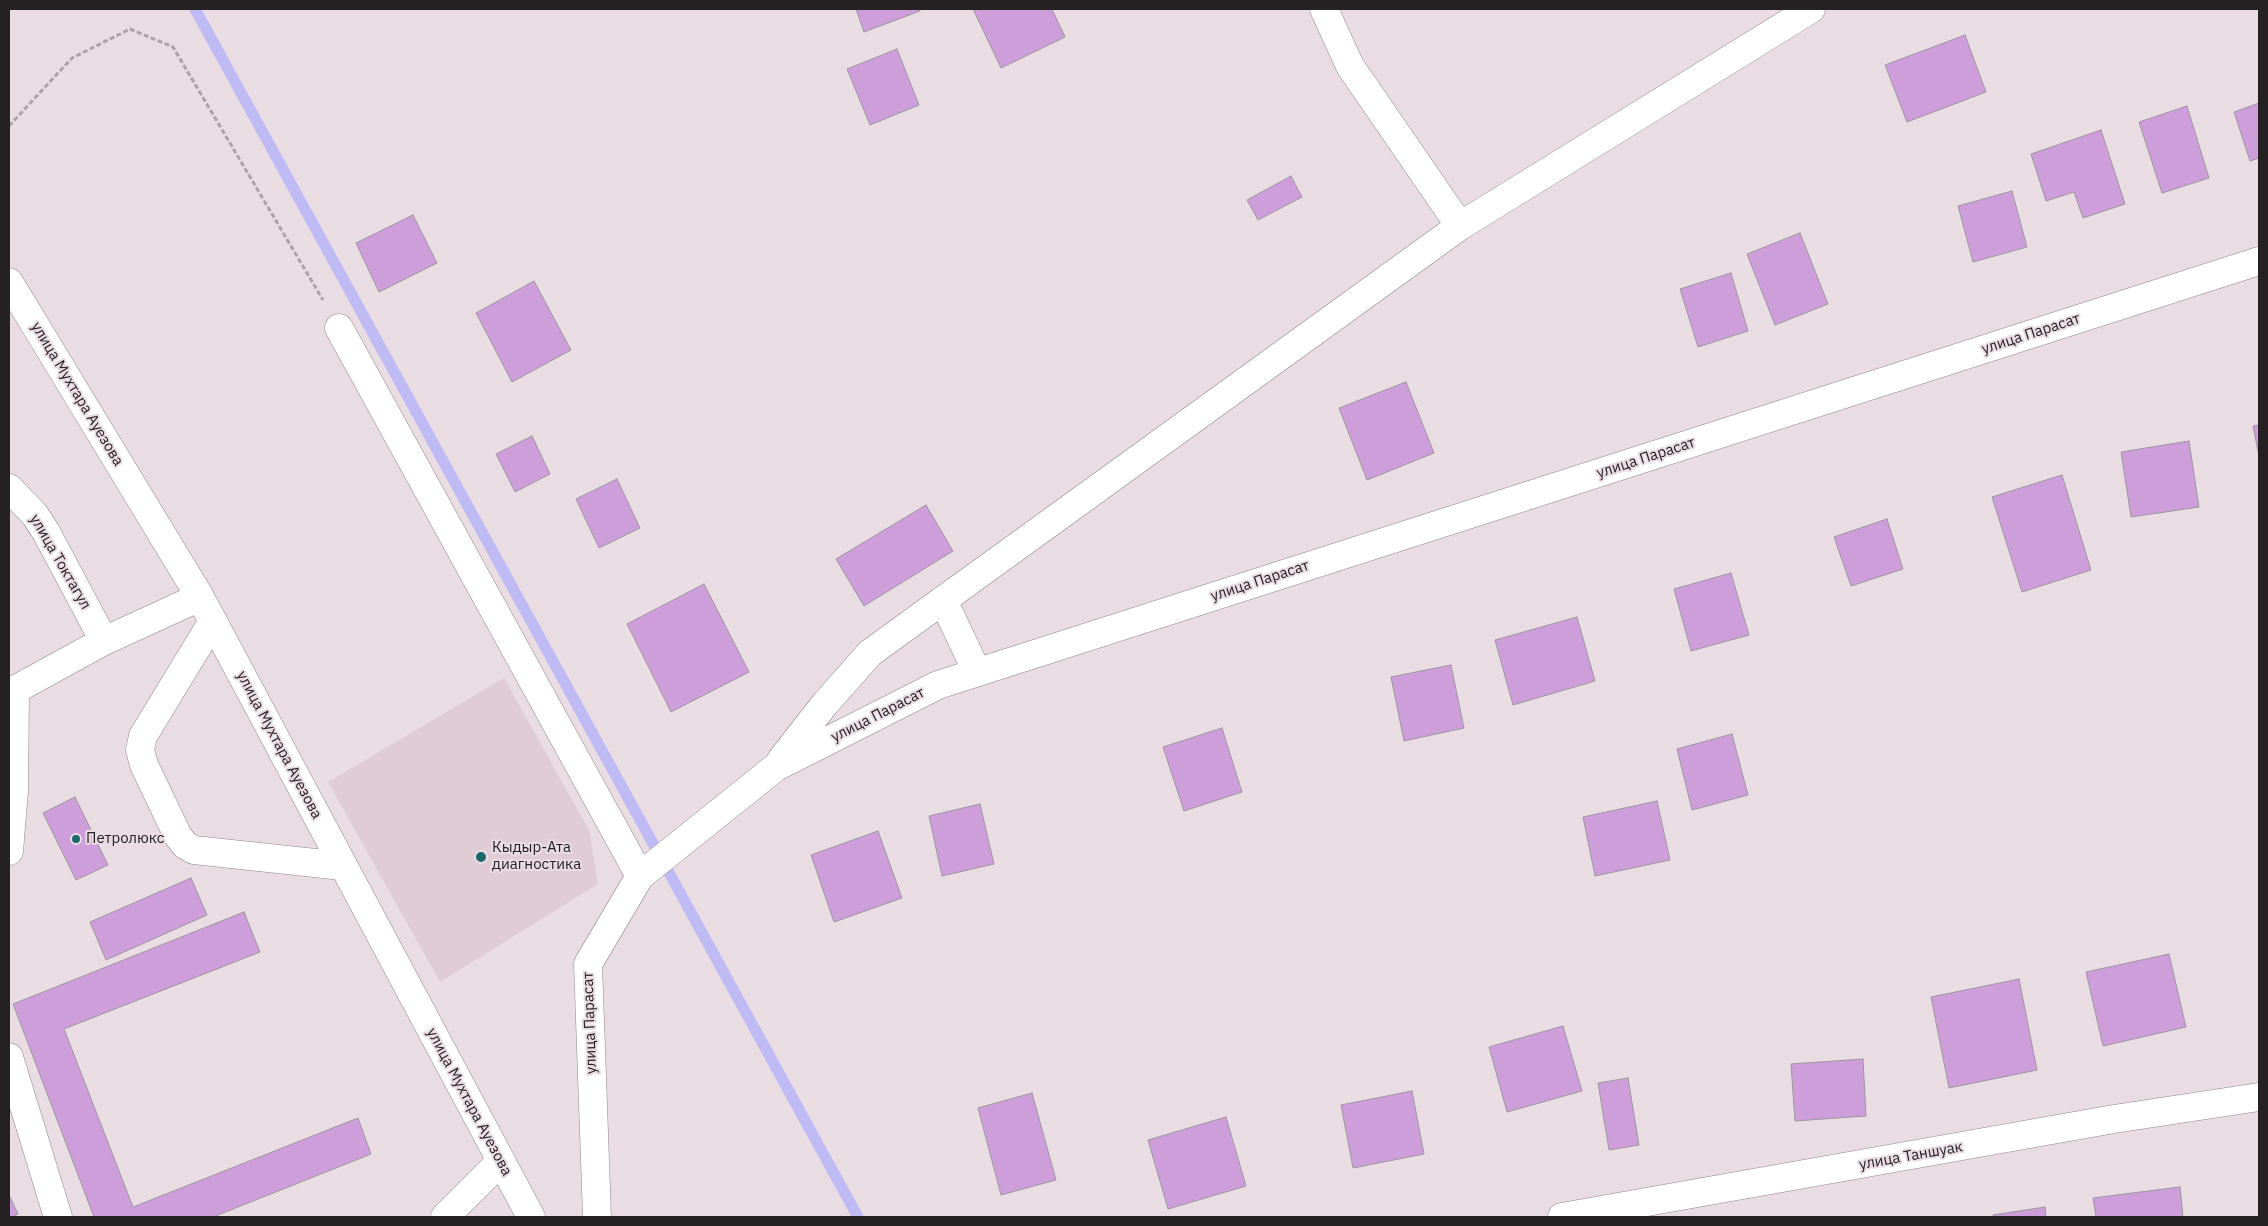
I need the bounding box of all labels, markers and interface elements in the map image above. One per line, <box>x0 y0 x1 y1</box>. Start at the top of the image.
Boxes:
street label: улица Парасат <box>1979 310 2083 358</box>
street label: улица Мухтара Ауезова <box>27 319 127 469</box>
street label: улица Парасат <box>1594 434 1698 482</box>
street label: улица Токтагул <box>26 511 94 613</box>
street label: улица Парасат <box>1208 557 1312 605</box>
street label: улица Мухтара Ауезова <box>232 668 326 822</box>
street label: улица Парасат <box>828 684 928 746</box>
place label: Петролюкс <box>86 830 164 848</box>
marker: Петролюкс <box>70 833 82 845</box>
place label: Кыдыр-Ата диагностика <box>492 839 581 874</box>
marker: Кыдыр-Ата диагностика <box>474 850 488 864</box>
street label: улица Парасат <box>579 971 601 1075</box>
street label: улица Мухтара Ауезова <box>422 1025 516 1179</box>
street label: улица Таншуак <box>1858 1138 1964 1174</box>

